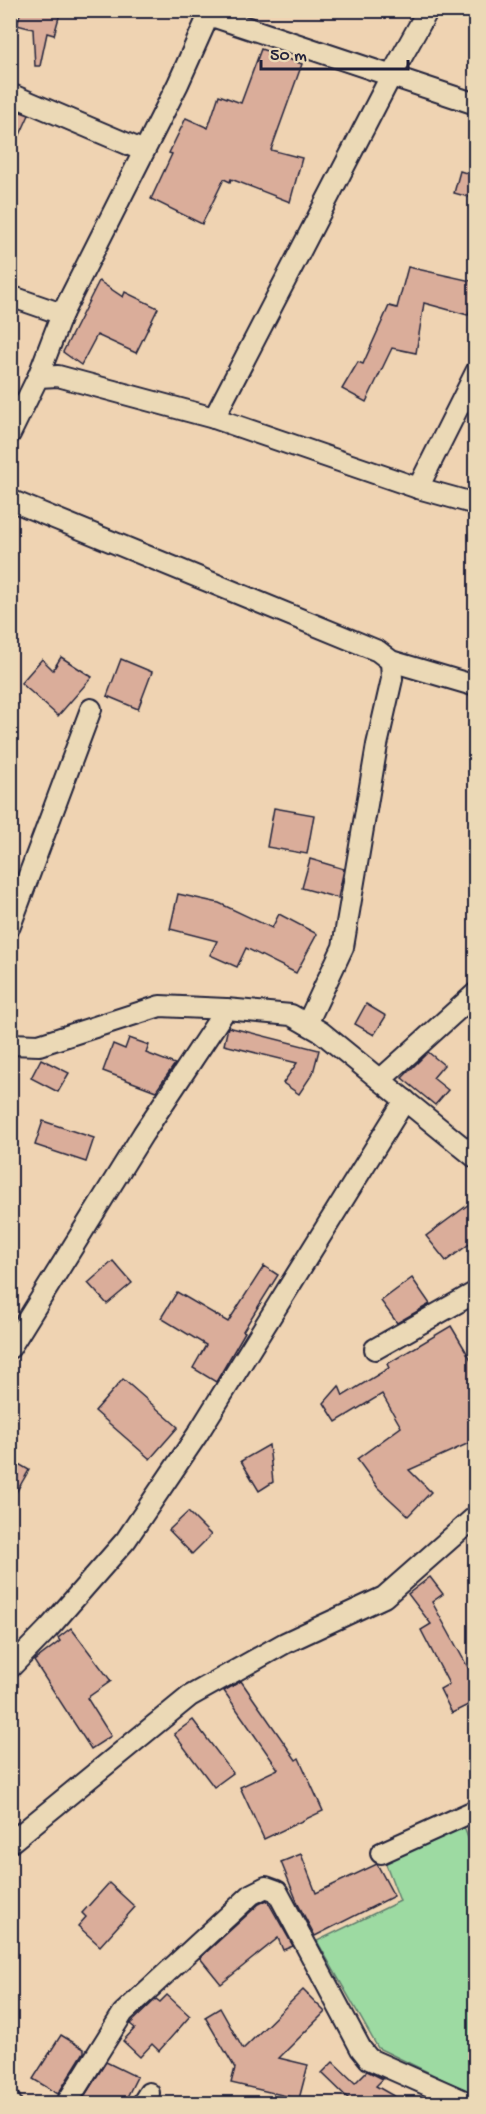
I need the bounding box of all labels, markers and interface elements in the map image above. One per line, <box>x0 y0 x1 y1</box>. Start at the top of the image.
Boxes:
scale bar <box>261 33 408 71</box>
text: 50 m <box>270 46 307 67</box>

